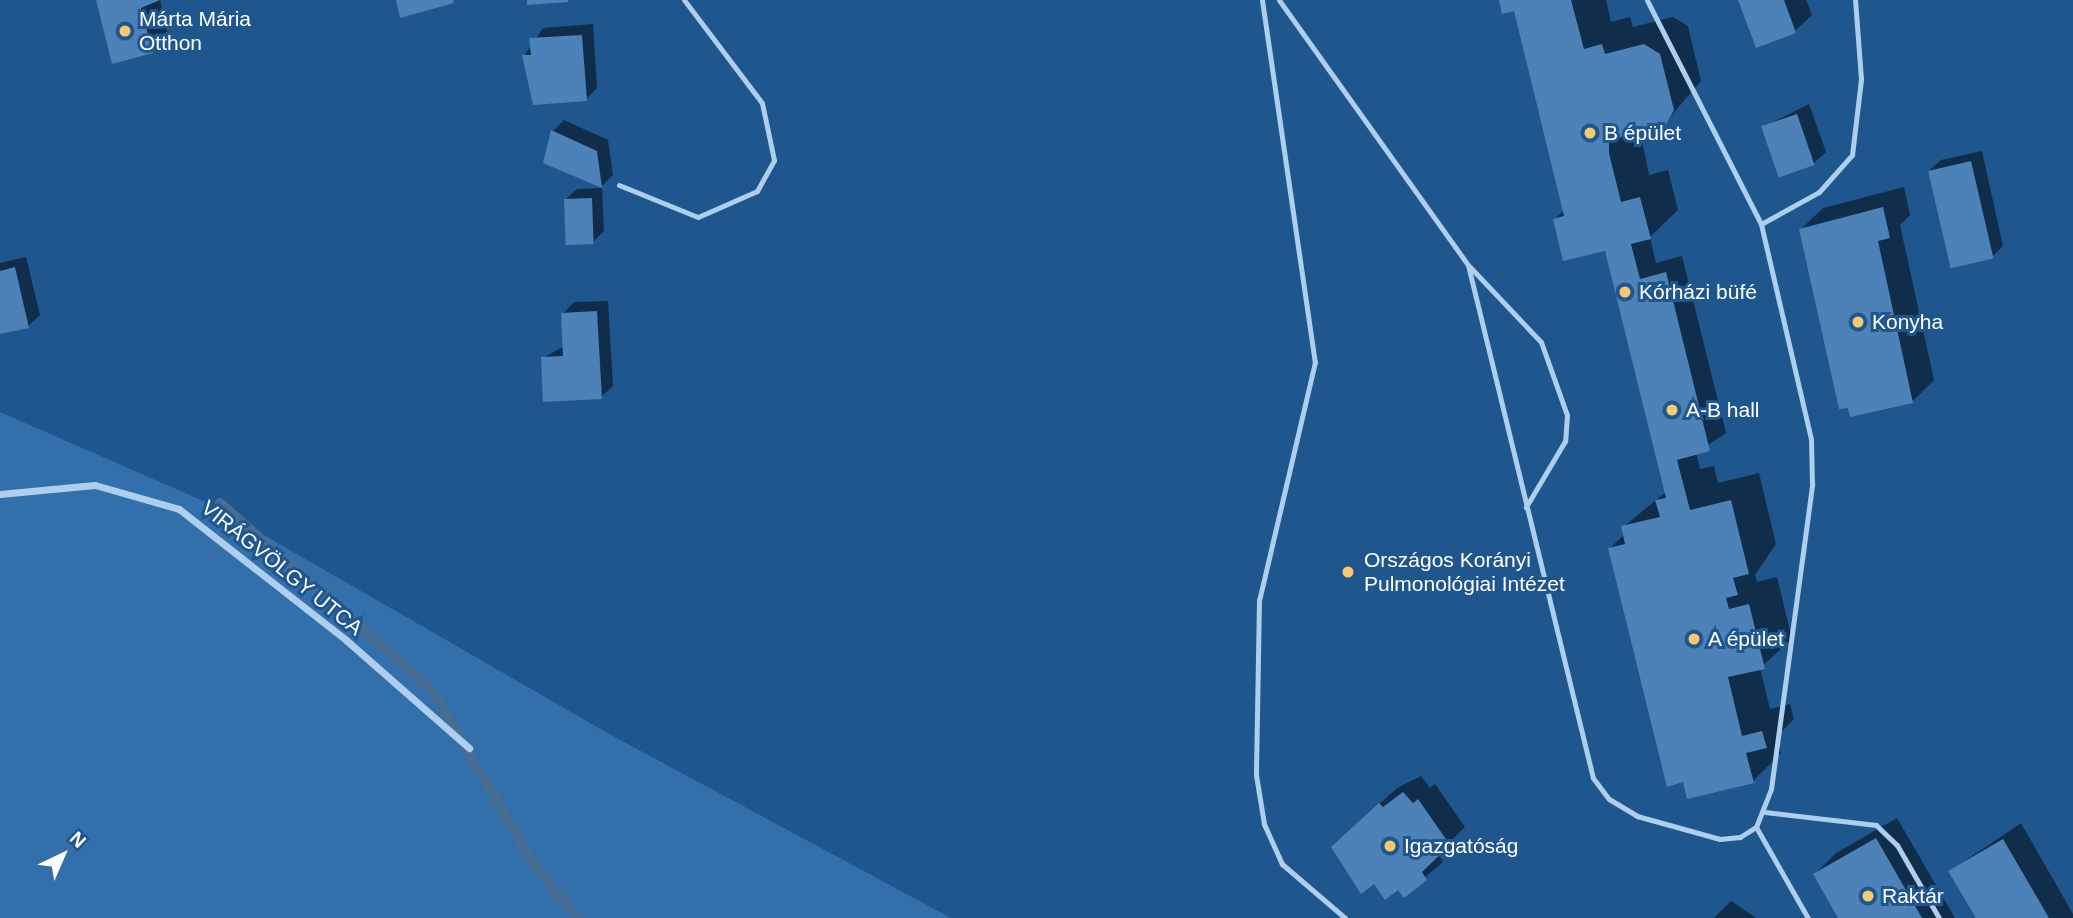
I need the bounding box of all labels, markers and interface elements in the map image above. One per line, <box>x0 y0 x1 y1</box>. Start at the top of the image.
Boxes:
place label: Márta Mária Otthon <box>139 6 251 56</box>
marker: Márta Mária Otthon <box>117 23 133 39</box>
place label: B épület <box>1604 120 1681 146</box>
marker: B épület <box>1582 125 1598 141</box>
place label: Kórházi büfé <box>1639 279 1757 305</box>
marker: Kórházi büfé <box>1617 284 1633 300</box>
place label: Konyha <box>1872 309 1943 335</box>
marker: Konyha <box>1850 314 1866 330</box>
place label: A-B hall <box>1686 397 1760 423</box>
marker: A-B hall <box>1664 402 1680 418</box>
street label: VIRÁGVÖLGY UTCA <box>196 495 368 641</box>
place label: Országos Korányi Pulmonológiai Intézet <box>1364 547 1565 597</box>
marker: Országos Korányi Pulmonológiai Intézet <box>1338 562 1358 582</box>
place label: A épület <box>1708 626 1785 652</box>
marker: A épület <box>1686 631 1702 647</box>
north arrow <box>28 820 98 890</box>
text: N <box>66 827 90 852</box>
place label: Igazgatóság <box>1404 833 1518 859</box>
marker: Igazgatóság <box>1382 838 1398 854</box>
place label: Raktár <box>1882 883 1944 909</box>
marker: Raktár <box>1860 888 1876 904</box>

